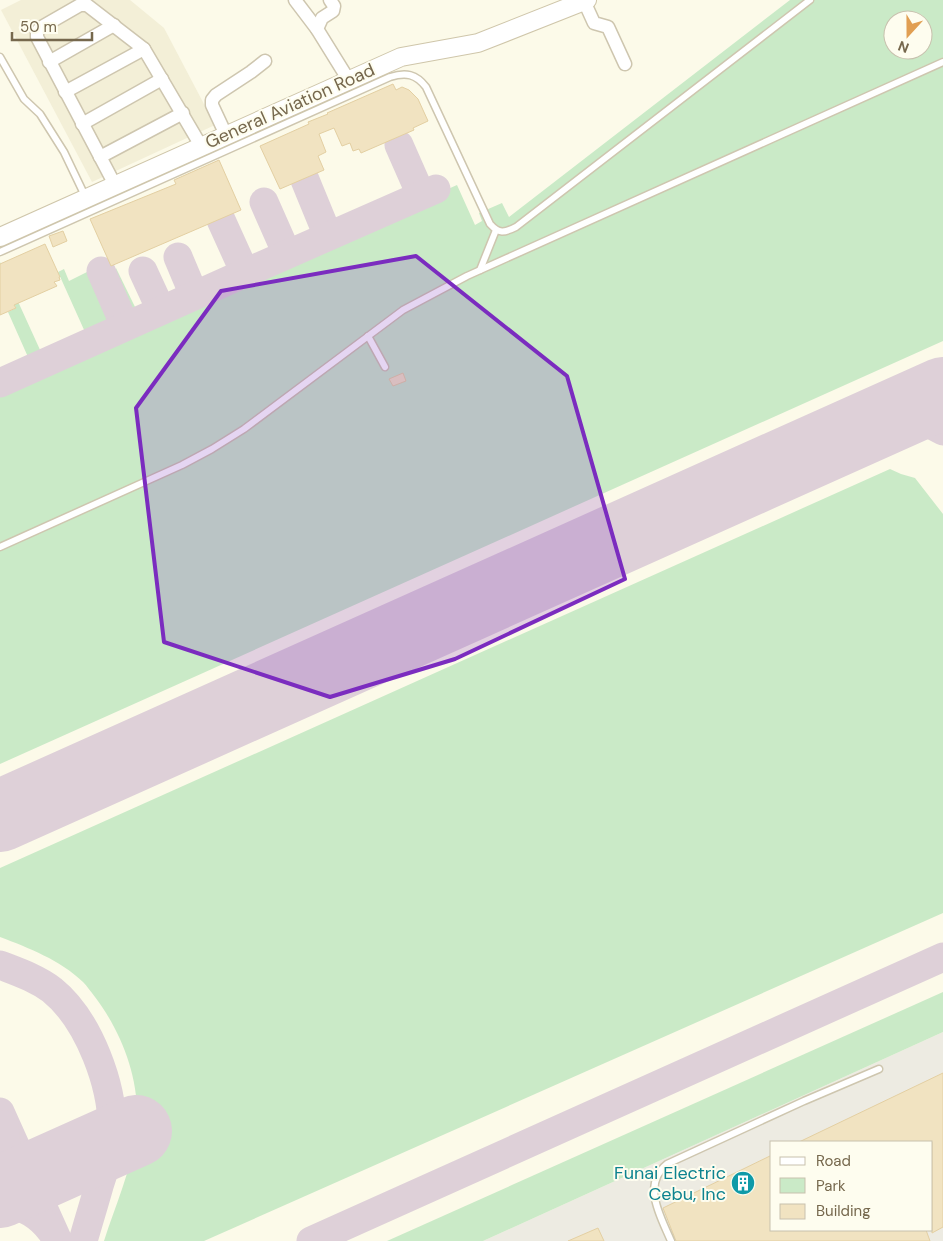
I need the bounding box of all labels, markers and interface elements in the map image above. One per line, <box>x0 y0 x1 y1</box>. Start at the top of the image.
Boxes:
scale bar <box>12 10 92 42</box>
north arrow <box>883 10 933 60</box>
text: 50 m <box>20 17 57 37</box>
text: N <box>895 37 911 57</box>
street label: General Aviation Road <box>201 58 379 154</box>
legend <box>770 1141 933 1231</box>
text: Road <box>816 1151 851 1171</box>
place label: Funai Electric Cebu, Inc <box>614 1161 726 1206</box>
building icon: Funai Electric Cebu, Inc <box>730 1170 756 1196</box>
text: Park <box>816 1176 846 1196</box>
text: Building <box>816 1201 871 1221</box>

